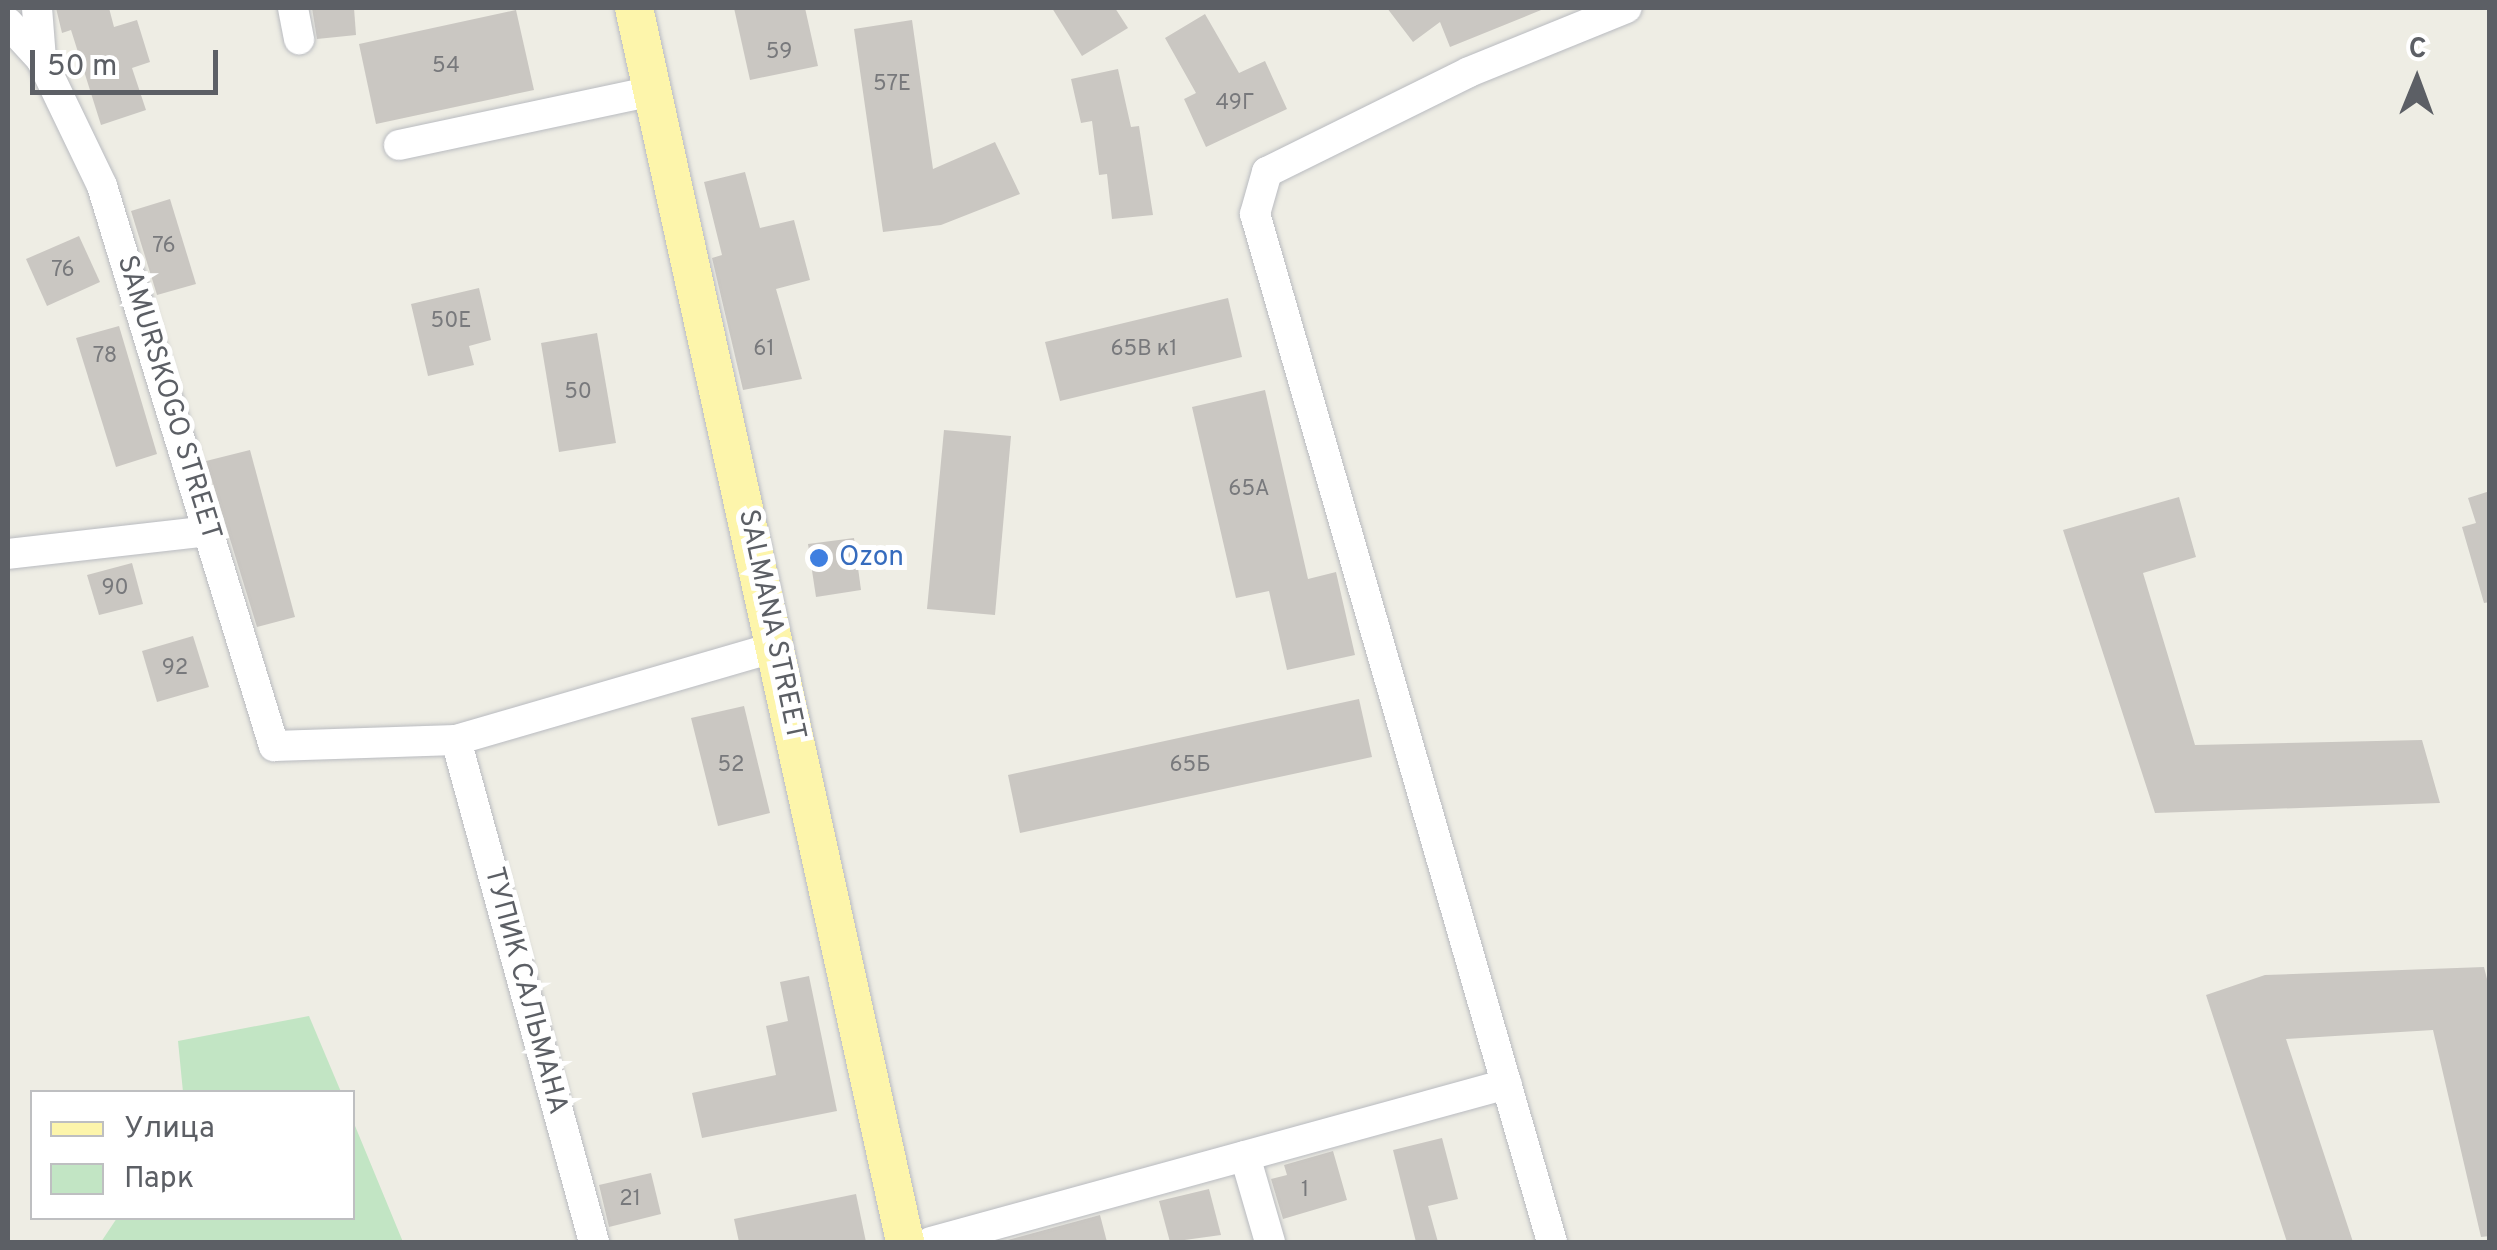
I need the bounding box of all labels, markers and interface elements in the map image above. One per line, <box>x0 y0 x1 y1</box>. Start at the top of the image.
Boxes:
scale bar <box>35 30 222 92</box>
north arrow <box>2367 30 2467 130</box>
text: С <box>2408 32 2427 68</box>
house number: 59 <box>766 40 792 66</box>
text: 50 m <box>47 49 117 86</box>
house number: 54 <box>432 54 460 80</box>
house number: 57Е <box>873 72 911 98</box>
house number: 49Г <box>1215 91 1255 117</box>
house number: 76 <box>152 234 176 260</box>
street label: SAMURSKOGO STREET <box>109 252 227 544</box>
house number: 76 <box>51 258 75 284</box>
house number: 50Е <box>431 309 471 335</box>
house number: 61 <box>753 337 775 363</box>
house number: 65В к1 <box>1110 337 1178 363</box>
house number: 78 <box>93 344 117 370</box>
house number: 50 <box>564 380 592 406</box>
house number: 65А <box>1228 477 1270 503</box>
street label: SALMANA STREET <box>730 506 812 744</box>
place label: Ozon <box>839 541 904 575</box>
marker: Ozon <box>808 547 830 569</box>
house number: 90 <box>101 576 129 602</box>
house number: 92 <box>162 656 188 682</box>
house number: 52 <box>717 753 745 779</box>
house number: 65Б <box>1169 753 1211 779</box>
street label: ТУПИК САЛЬМАНА <box>476 864 574 1118</box>
legend <box>30 1090 355 1220</box>
text: Улица <box>124 1111 215 1148</box>
text: Парк <box>124 1161 194 1198</box>
house number: 1 <box>1301 1178 1309 1204</box>
house number: 21 <box>619 1187 641 1213</box>

